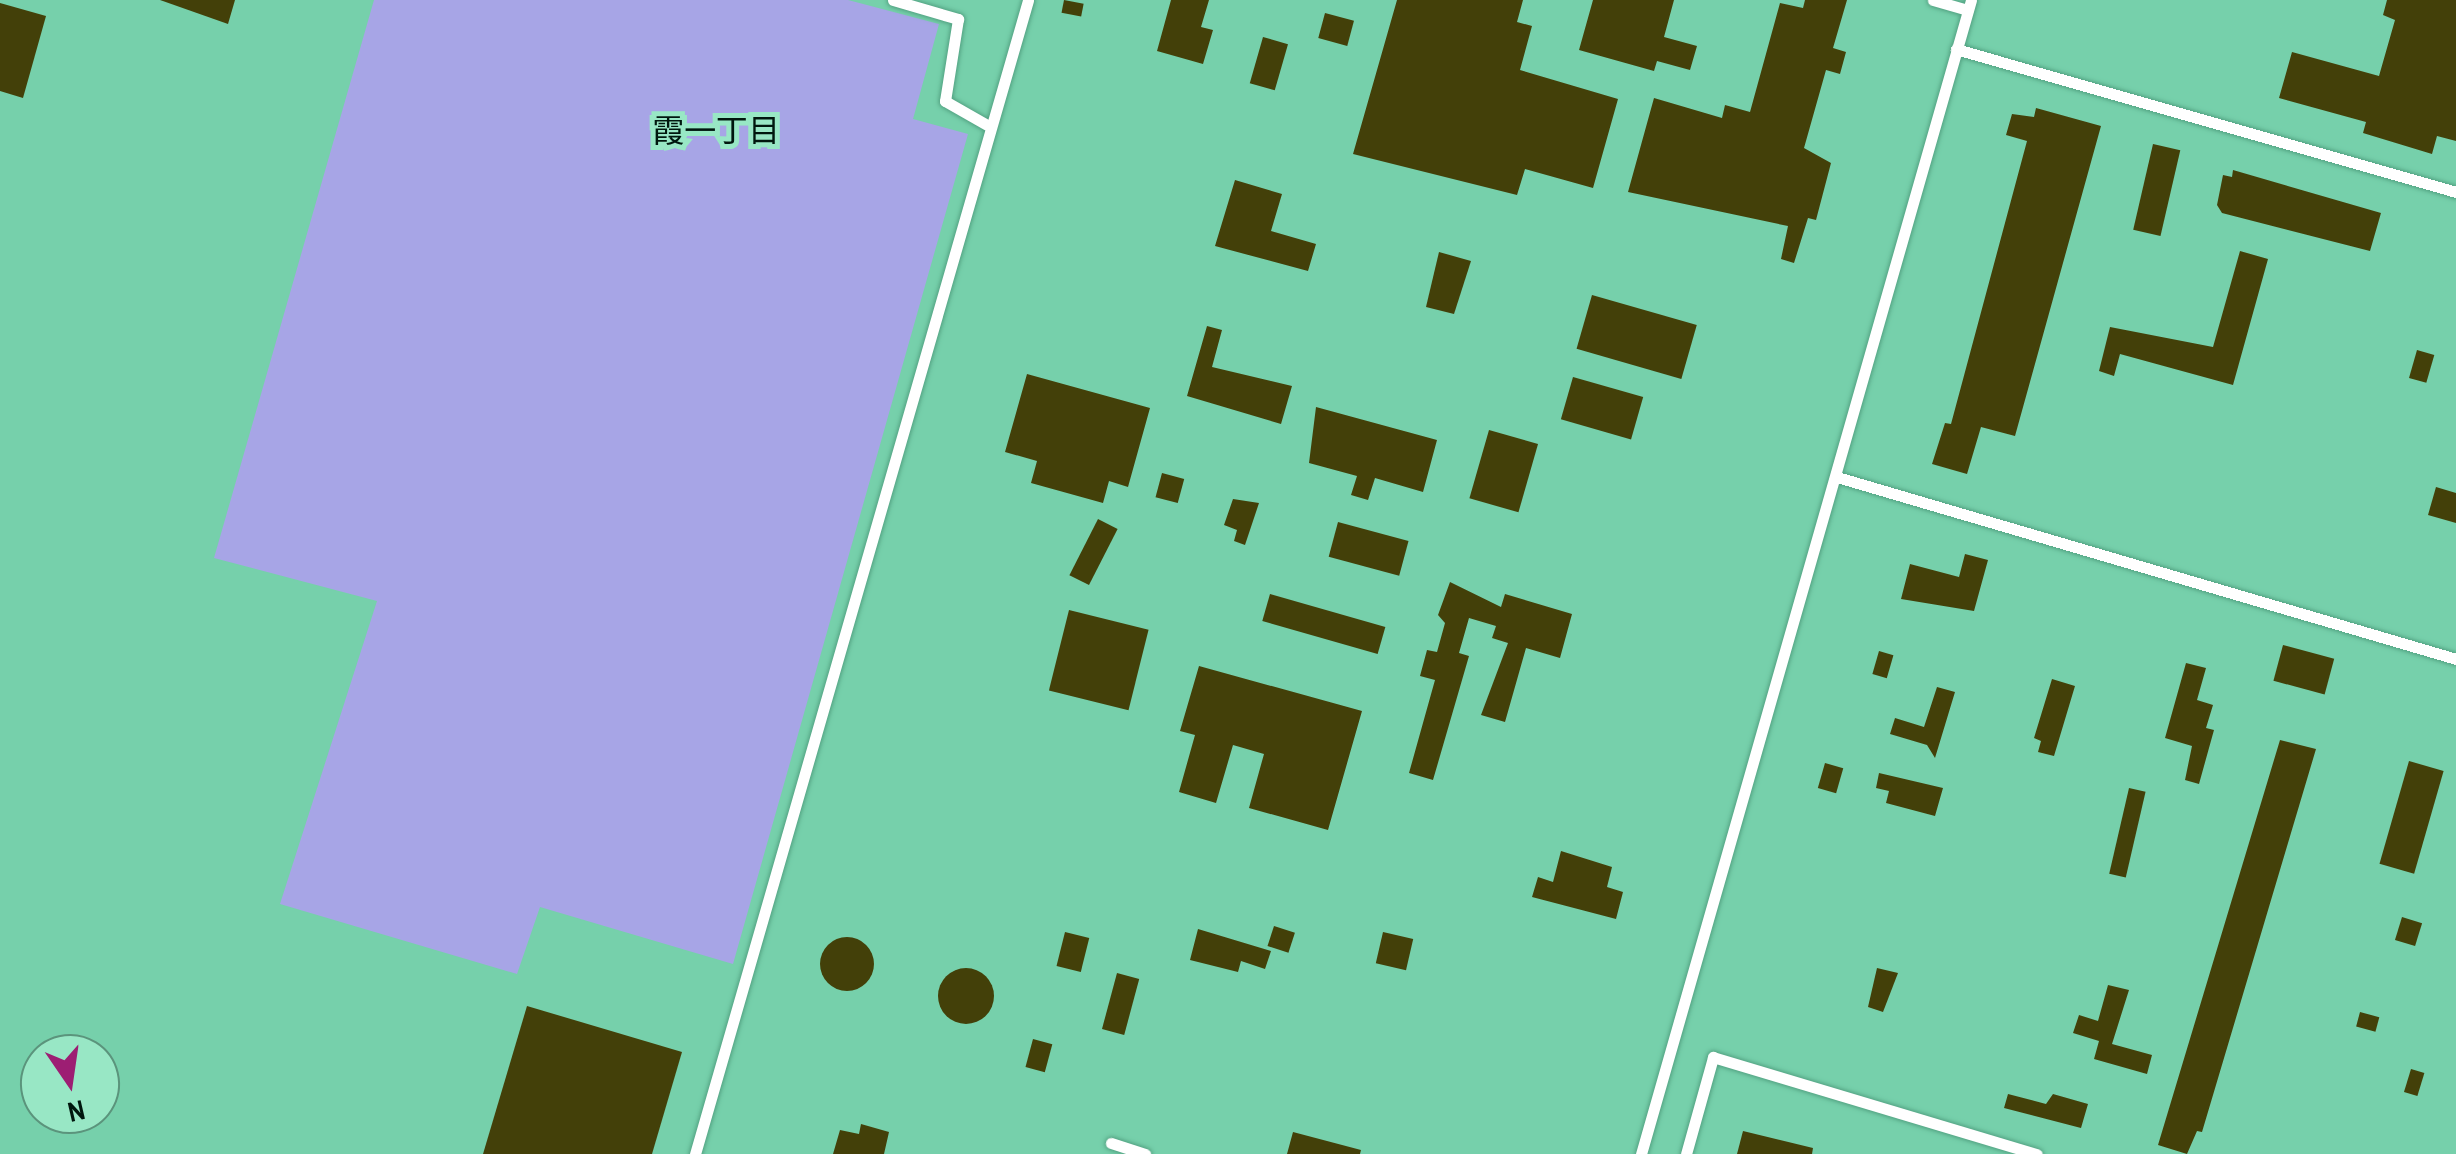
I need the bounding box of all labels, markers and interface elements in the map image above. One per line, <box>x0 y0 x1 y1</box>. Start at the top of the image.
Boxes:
district label: 霞一丁目 <box>652 112 780 150</box>
north arrow <box>20 1034 120 1134</box>
text: N <box>64 1091 89 1132</box>

